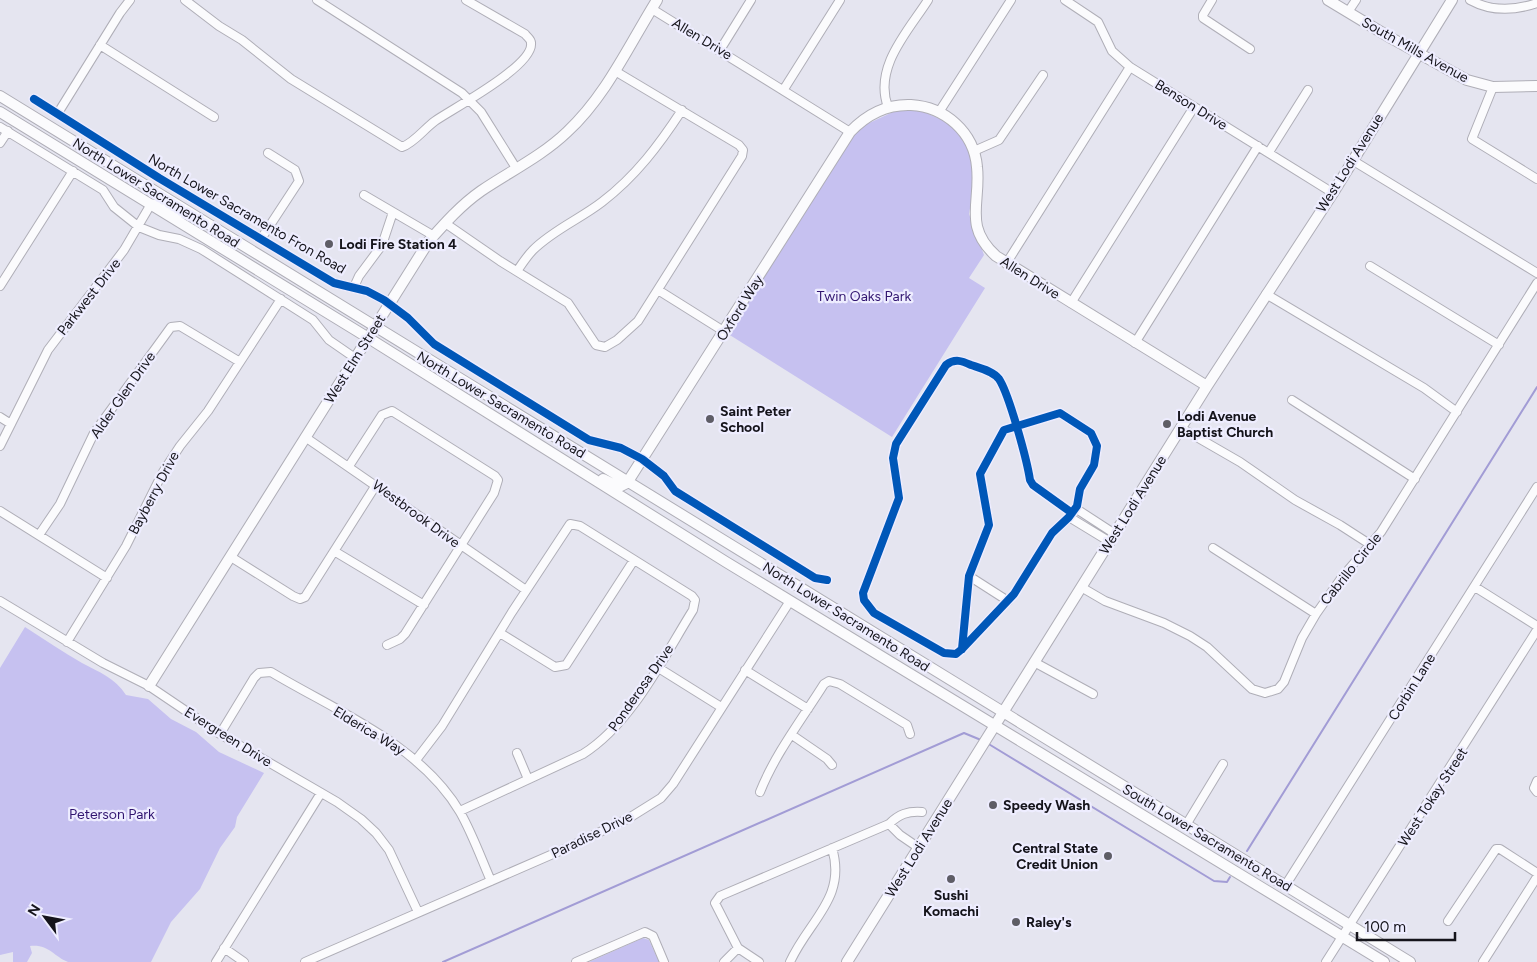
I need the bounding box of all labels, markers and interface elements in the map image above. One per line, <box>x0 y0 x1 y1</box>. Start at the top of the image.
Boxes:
street label: Allen Drive <box>669 14 735 64</box>
street label: South Mills Avenue <box>1359 14 1472 87</box>
street label: Benson Drive <box>1152 76 1231 134</box>
street label: West Lodi Avenue <box>1313 110 1387 216</box>
street label: North Lower Sacramento Road <box>69 134 243 252</box>
street label: North Lower Sacramento Fron Road <box>145 150 349 278</box>
place label: Lodi Fire Station 4 <box>339 236 457 253</box>
marker: Lodi Fire Station 4 <box>323 238 335 250</box>
street label: Allen Drive <box>997 253 1063 303</box>
street label: Parkwest Drive <box>54 255 124 339</box>
street label: Oxford Way <box>713 271 767 344</box>
park label: Twin Oaks Park <box>817 288 911 305</box>
street label: West Elm Street <box>321 311 389 407</box>
street label: Alder Glen Drive <box>87 348 159 441</box>
street label: North Lower Sacramento Road <box>414 348 588 462</box>
place label: Saint Peter School <box>720 403 792 436</box>
place label: Lodi Avenue Baptist Church <box>1177 408 1273 441</box>
marker: Saint Peter School <box>704 413 716 425</box>
marker: Lodi Avenue Baptist Church <box>1161 418 1173 430</box>
street label: Bayberry Drive <box>125 448 183 537</box>
street label: West Lodi Avenue <box>1096 452 1170 558</box>
street label: Westbrook Drive <box>369 477 463 552</box>
street label: Cabrillo Circle <box>1317 529 1385 608</box>
street label: North Lower Sacramento Road <box>759 558 933 676</box>
street label: Ponderosa Drive <box>605 641 677 735</box>
street label: Corbin Lane <box>1385 650 1439 724</box>
street label: Evergreen Drive <box>181 703 275 771</box>
street label: Elderica Way <box>330 703 408 759</box>
street label: West Tokay Street <box>1395 744 1471 850</box>
street label: South Lower Sacramento Road <box>1119 781 1295 895</box>
street label: West Lodi Avenue <box>882 795 956 901</box>
place label: Speedy Wash <box>1003 797 1090 814</box>
marker: Speedy Wash <box>987 799 999 811</box>
park label: Peterson Park <box>69 806 155 823</box>
street label: Paradise Drive <box>549 808 636 862</box>
place label: Central State Credit Union <box>1012 840 1098 873</box>
marker: Central State Credit Union <box>1102 850 1114 862</box>
marker: Sushi Komachi <box>945 873 957 885</box>
place label: Sushi Komachi <box>923 887 979 920</box>
north arrow <box>20 892 70 942</box>
text: N <box>24 901 44 919</box>
scale bar <box>1357 910 1454 942</box>
place label: Raley's <box>1026 914 1072 931</box>
marker: Raley's <box>1010 916 1022 928</box>
text: 100 m <box>1364 918 1406 936</box>

